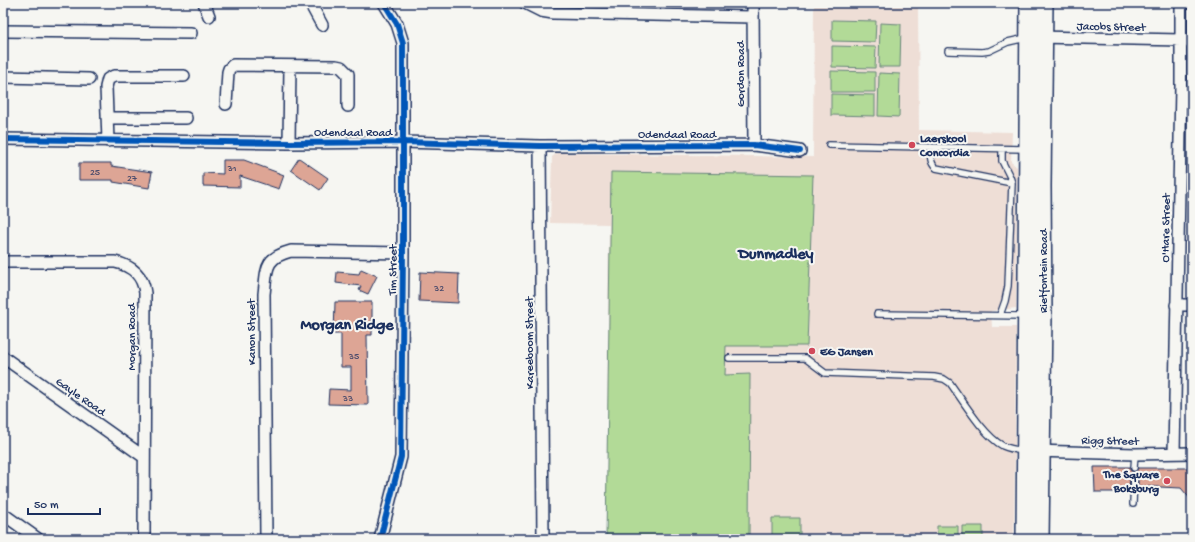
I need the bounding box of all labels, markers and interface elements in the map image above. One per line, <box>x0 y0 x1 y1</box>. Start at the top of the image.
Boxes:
street label: Jacobs Street <box>1076 20 1147 36</box>
street label: Gordon Road <box>735 40 749 107</box>
street label: Odendaal Road <box>314 127 393 141</box>
street label: Odendaal Road <box>638 129 717 143</box>
place label: Laerskool Concordia <box>919 133 971 161</box>
marker: Laerskool Concordia <box>907 140 917 150</box>
house number: 31 <box>226 163 237 175</box>
house number: 25 <box>90 167 100 179</box>
house number: 27 <box>127 173 138 185</box>
street label: O'Hare Street <box>1159 192 1175 263</box>
street label: Rietfontein Road <box>1038 228 1052 313</box>
street label: Tim Street <box>387 244 401 296</box>
district label: Dunmadley <box>737 246 814 265</box>
house number: 32 <box>433 283 444 295</box>
street label: Kareeboom Street <box>524 296 538 389</box>
street label: Kanon Street <box>246 298 260 365</box>
street label: Morgan Road <box>126 303 140 371</box>
district label: Morgan Ridge <box>300 317 394 336</box>
marker: EG Jansen <box>807 346 817 356</box>
place label: EG Jansen <box>819 346 873 360</box>
house number: 35 <box>348 351 359 363</box>
street label: Gayle Road <box>52 375 108 421</box>
house number: 33 <box>342 393 353 405</box>
street label: Rigg Street <box>1081 434 1140 450</box>
place label: The Square Boksburg <box>1102 469 1160 497</box>
marker: The Square Boksburg <box>1162 476 1172 486</box>
scale bar <box>28 490 100 516</box>
text: 50 m <box>34 499 59 513</box>

